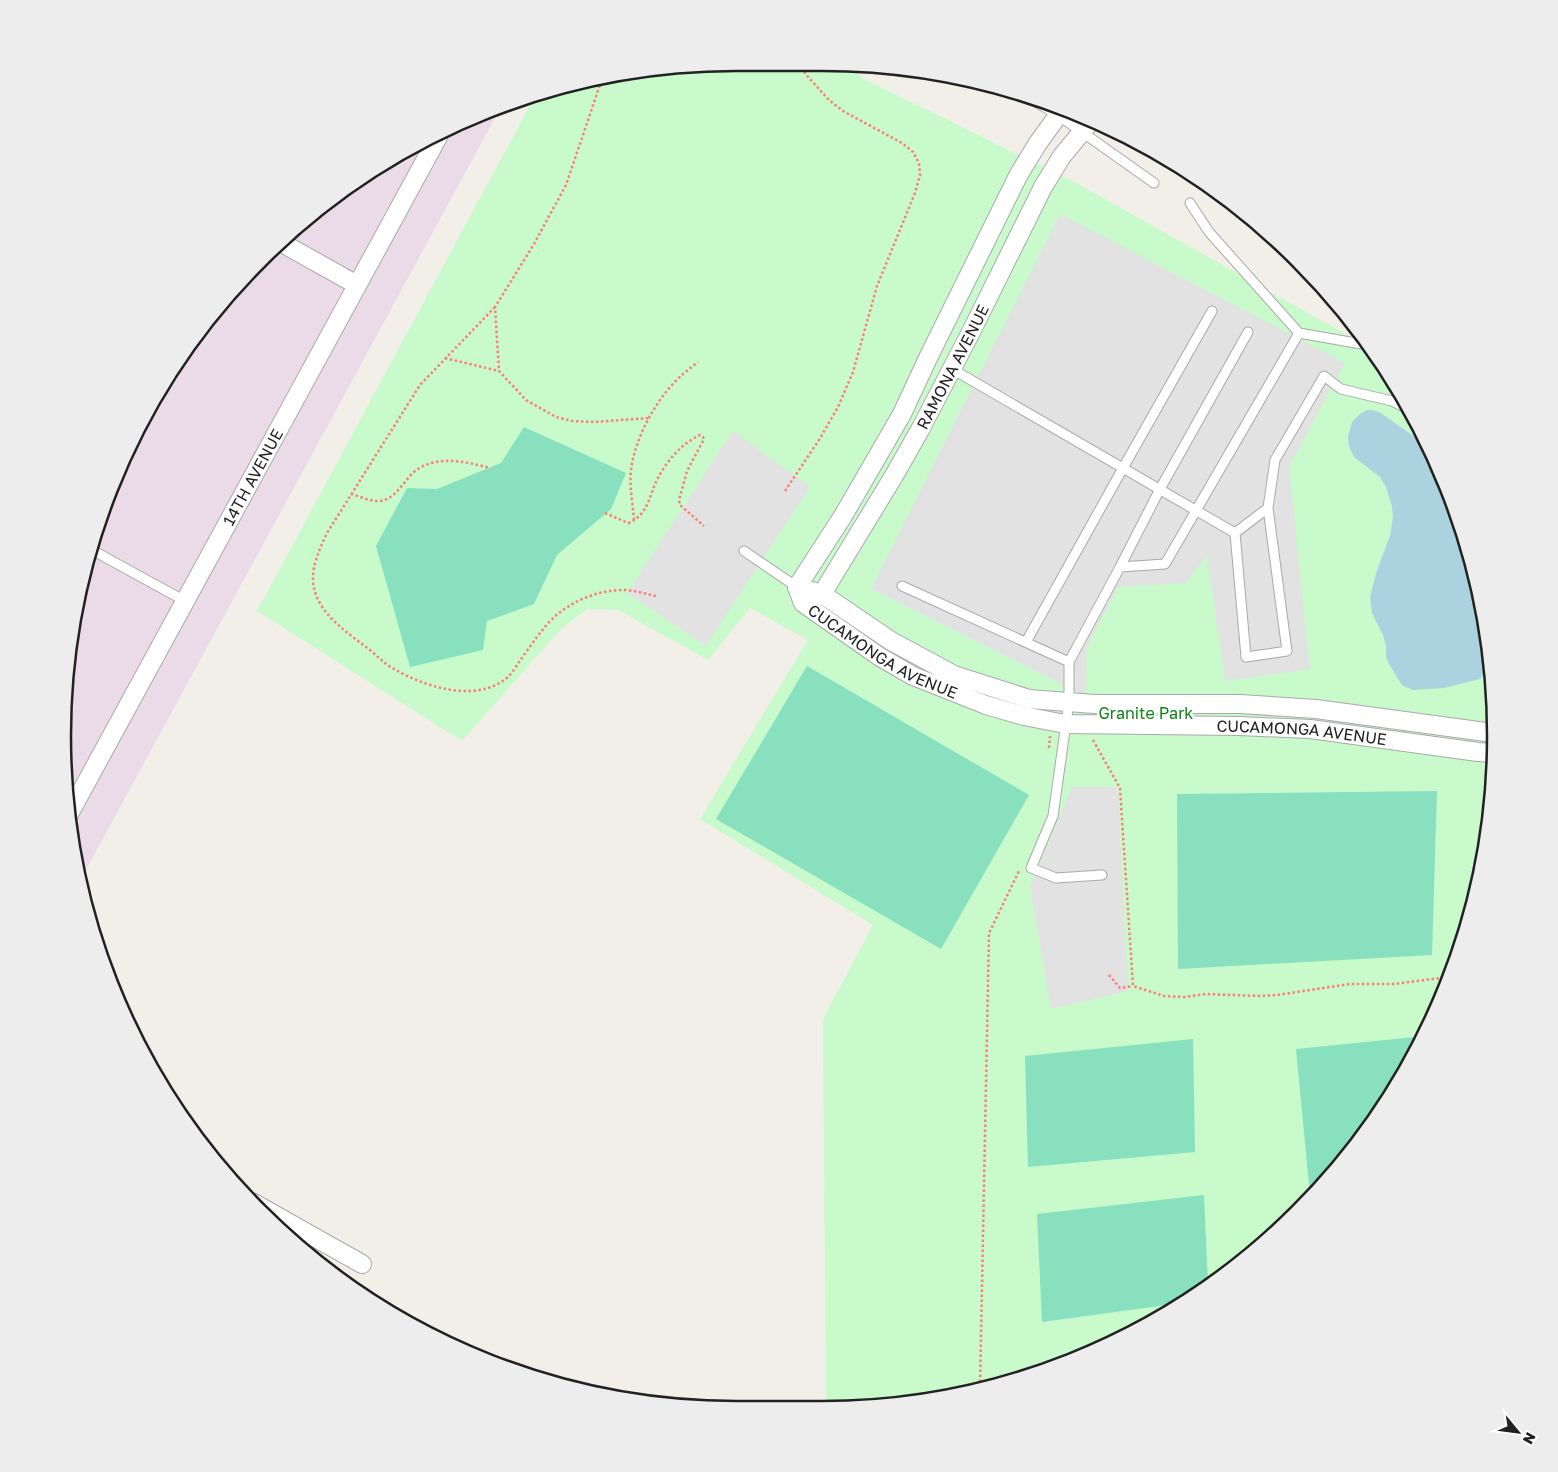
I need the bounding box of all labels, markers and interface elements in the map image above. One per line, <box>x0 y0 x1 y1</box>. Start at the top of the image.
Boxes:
street label: RAMONA AVENUE <box>912 301 993 433</box>
street label: 14TH AVENUE <box>218 425 287 529</box>
street label: CUCAMONGA AVENUE <box>804 600 961 703</box>
park label: Granite Park <box>1099 703 1193 723</box>
street label: CUCAMONGA AVENUE <box>1216 716 1388 749</box>
north arrow <box>1493 1407 1543 1457</box>
text: N <box>1520 1430 1540 1447</box>

